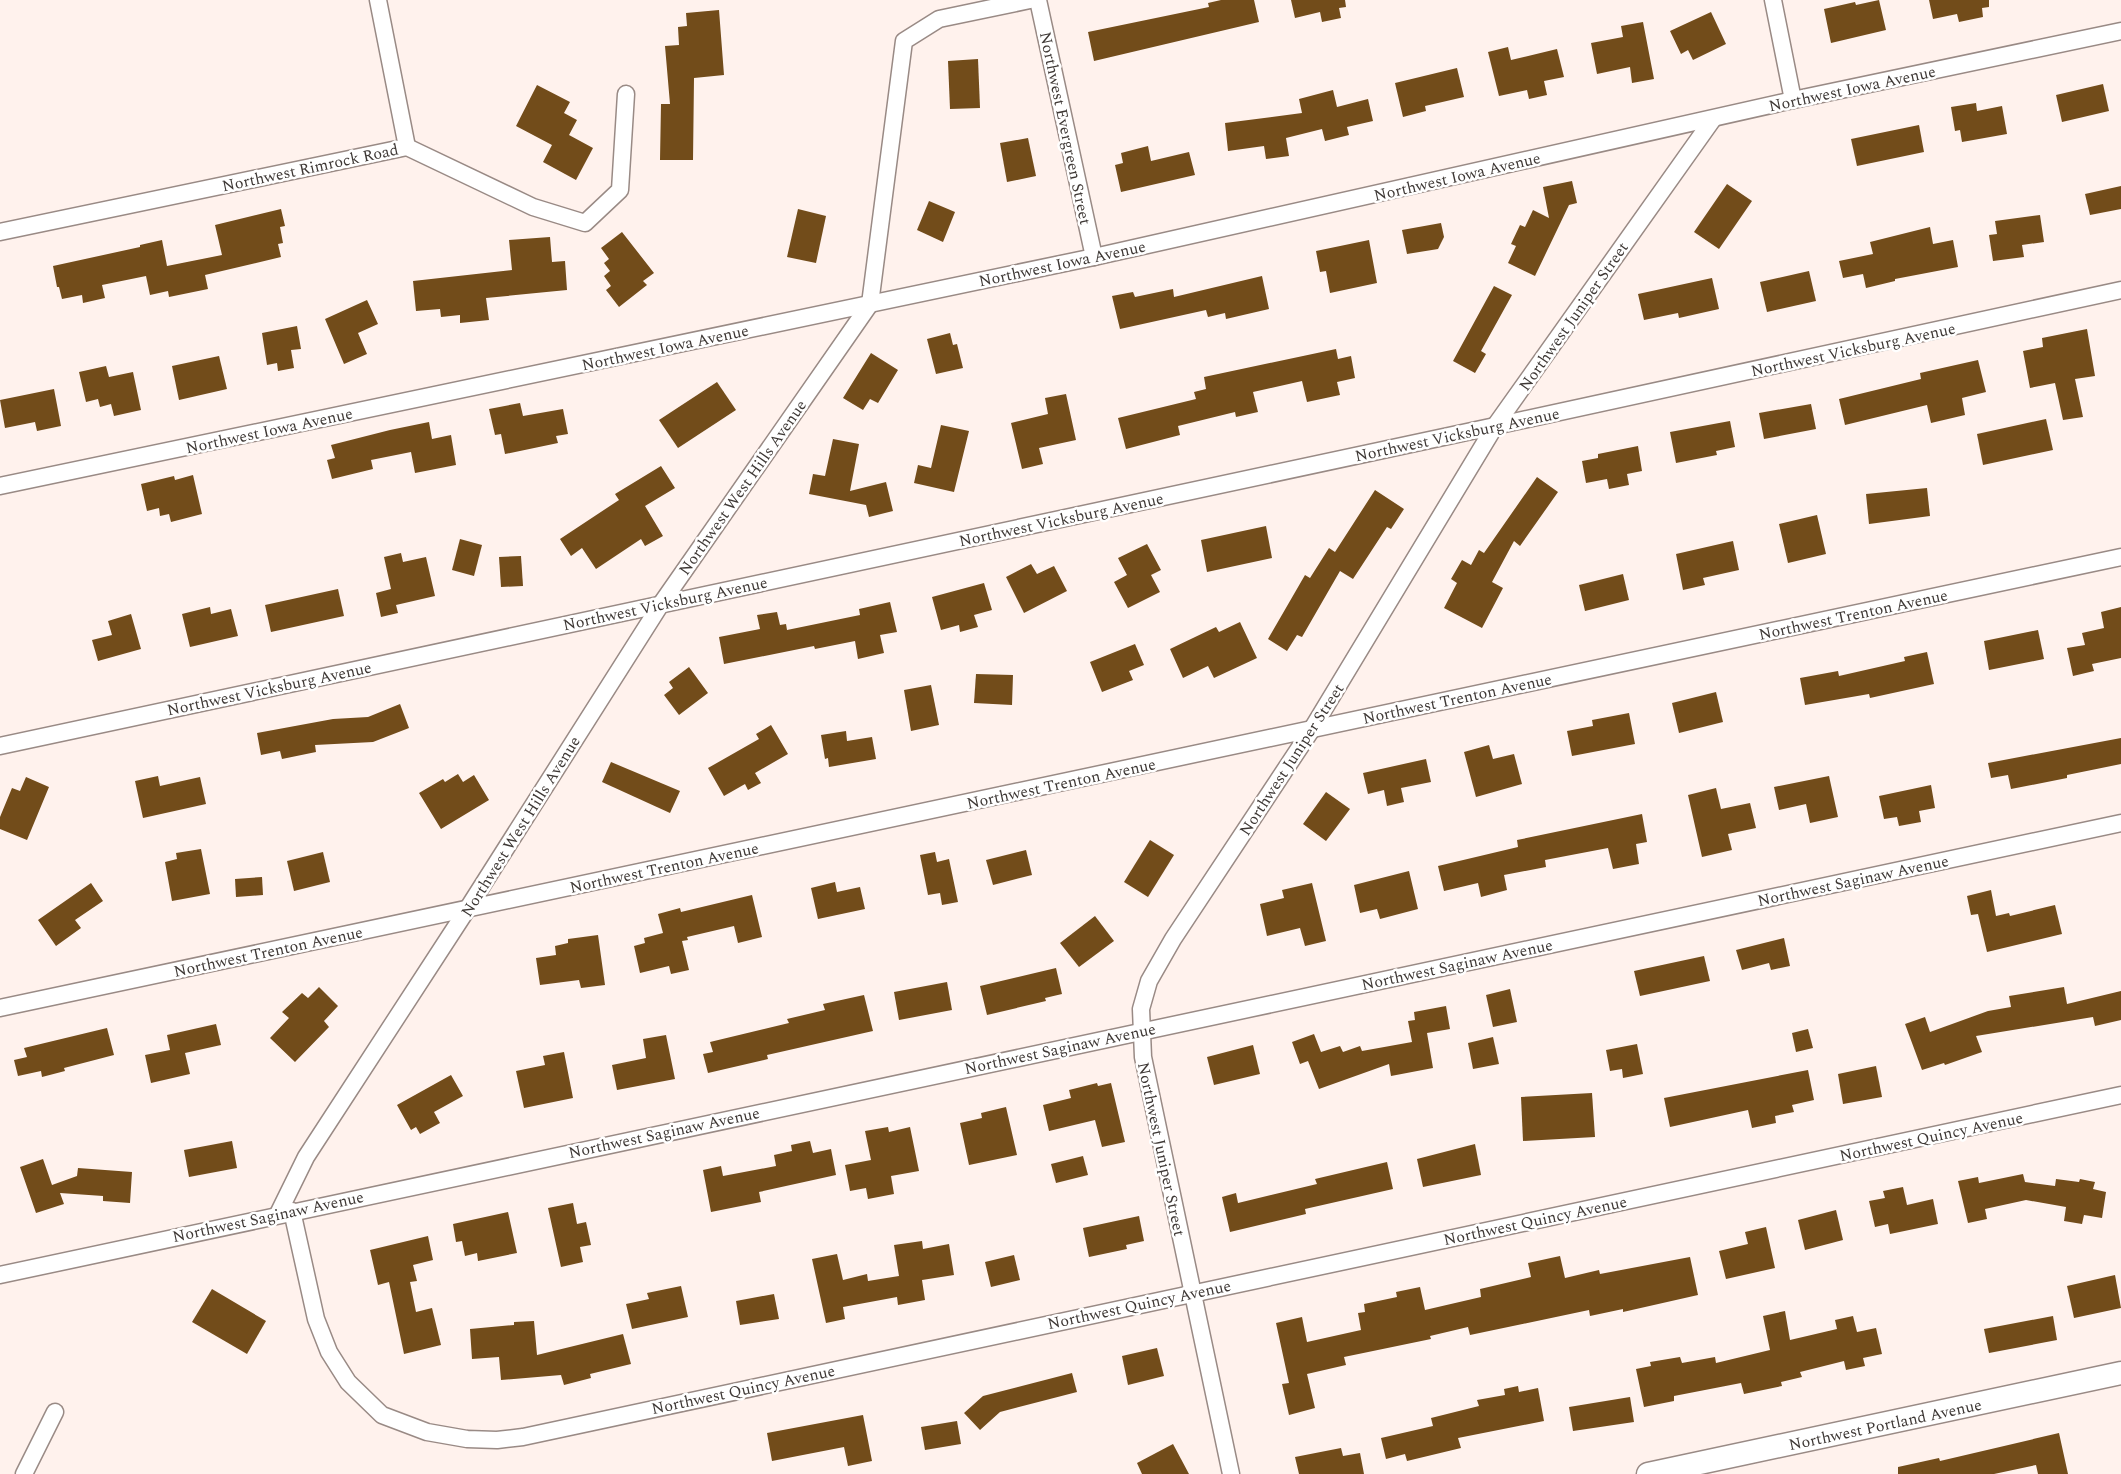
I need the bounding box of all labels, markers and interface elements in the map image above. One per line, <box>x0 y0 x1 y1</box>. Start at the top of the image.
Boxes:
street label: Northwest Evergreen Street <box>1033 29 1097 227</box>
street label: Northwest Iowa Avenue <box>1766 60 1938 118</box>
street label: Northwest Rimrock Road <box>220 138 401 198</box>
street label: Northwest Iowa Avenue <box>1372 146 1543 208</box>
street label: Northwest Iowa Avenue <box>976 235 1148 293</box>
street label: Northwest Juniper Street <box>1513 237 1635 396</box>
street label: Northwest Vicksburg Avenue <box>1749 317 1958 383</box>
street label: Northwest Iowa Avenue <box>579 319 751 377</box>
street label: Northwest West Hills Avenue <box>673 395 813 580</box>
street label: Northwest Iowa Avenue <box>183 402 355 460</box>
street label: Northwest Vicksburg Avenue <box>1353 402 1562 468</box>
street label: Northwest Vicksburg Avenue <box>957 487 1166 553</box>
street label: Northwest Vicksburg Avenue <box>561 571 770 637</box>
street label: Northwest Trenton Avenue <box>1756 583 1950 647</box>
street label: Northwest Vicksburg Avenue <box>165 656 374 722</box>
street label: Northwest Trenton Avenue <box>1360 667 1554 731</box>
street label: Northwest Juniper Street <box>1233 678 1350 840</box>
street label: Northwest West Hills Avenue <box>455 731 587 922</box>
street label: Northwest Trenton Avenue <box>964 752 1158 816</box>
street label: Northwest Trenton Avenue <box>567 836 761 900</box>
street label: Northwest Saginaw Avenue <box>1755 849 1951 913</box>
street label: Northwest Trenton Avenue <box>171 920 365 984</box>
street label: Northwest Saginaw Avenue <box>1359 933 1555 997</box>
street label: Northwest Saginaw Avenue <box>962 1017 1158 1081</box>
street label: Northwest Juniper Street <box>1131 1060 1191 1239</box>
street label: Northwest Saginaw Avenue <box>566 1101 762 1165</box>
street label: Northwest Quincy Avenue <box>1837 1106 2025 1168</box>
street label: Northwest Saginaw Avenue <box>170 1185 366 1249</box>
street label: Northwest Quincy Avenue <box>1441 1190 1629 1252</box>
street label: Northwest Quincy Avenue <box>1045 1274 1233 1336</box>
street label: Northwest Quincy Avenue <box>649 1359 837 1421</box>
street label: Northwest Portland Avenue <box>1786 1393 1984 1457</box>

